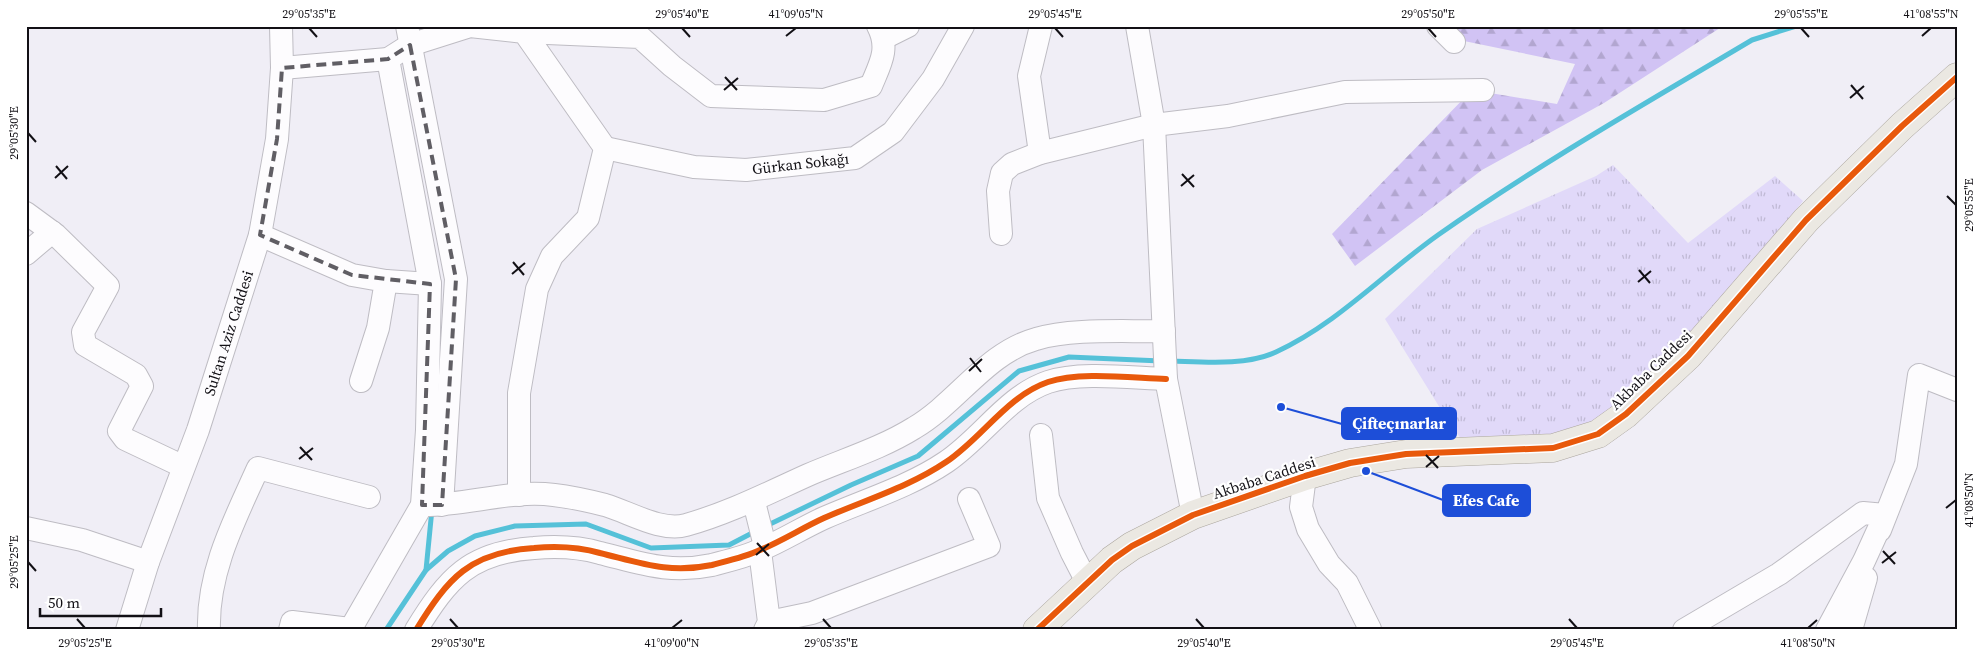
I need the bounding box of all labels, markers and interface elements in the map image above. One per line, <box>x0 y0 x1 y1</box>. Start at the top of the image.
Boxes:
text: 29°05'35"E <box>282 6 336 22</box>
text: 29°05'40"E <box>655 6 709 22</box>
text: 41°09'05"N <box>768 6 824 22</box>
text: 29°05'45"E <box>1028 6 1082 22</box>
text: 29°05'50"E <box>1401 6 1455 22</box>
text: 29°05'55"E <box>1774 6 1828 22</box>
text: 41°08'55"N <box>1903 6 1959 22</box>
text: 29°05'30"E <box>6 106 22 160</box>
street label: Gürkan Sokağı <box>751 148 850 179</box>
text: 29°05'55"E <box>1961 178 1977 232</box>
street label: Sultan Aziz Caddesi <box>199 268 258 398</box>
street label: Akbaba Caddesi <box>1605 325 1696 414</box>
callout: Çifteçınarlar <box>1342 408 1456 439</box>
text: Çifteçınarlar <box>1352 412 1446 434</box>
street label: Akbaba Caddesi <box>1210 451 1318 504</box>
text: 41°08'50"N <box>1961 472 1977 528</box>
callout: Efes Cafe <box>1443 485 1530 516</box>
text: Efes Cafe <box>1453 489 1519 511</box>
text: 29°05'25"E <box>6 535 22 589</box>
scale bar <box>40 586 161 618</box>
text: 50 m <box>48 592 80 613</box>
text: 29°05'25"E <box>58 635 112 651</box>
text: 29°05'30"E <box>431 635 485 651</box>
text: 41°09'00"N <box>644 635 700 651</box>
text: 29°05'35"E <box>804 635 858 651</box>
text: 29°05'40"E <box>1177 635 1231 651</box>
text: 29°05'45"E <box>1550 635 1604 651</box>
text: 41°08'50"N <box>1780 635 1836 651</box>

